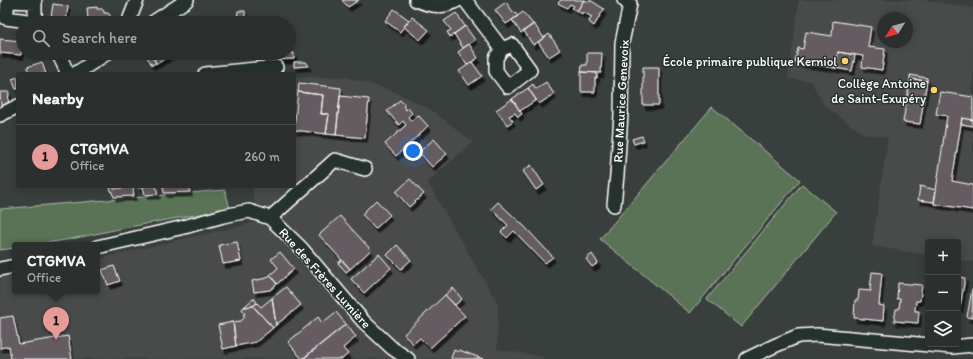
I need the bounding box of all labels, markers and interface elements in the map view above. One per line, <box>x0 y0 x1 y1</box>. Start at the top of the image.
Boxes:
north arrow <box>877 12 913 48</box>
search box <box>16 16 296 60</box>
icon: search <box>30 27 52 49</box>
text: Search here <box>62 29 137 47</box>
street label: Rue Maurice Genevoix <box>610 39 632 163</box>
place label: École primaire publique Kerniol <box>663 54 837 69</box>
marker: École primaire publique Kerniol <box>840 56 850 66</box>
place label: Collège Antoine de Saint-Exupéry <box>831 76 926 106</box>
marker: Collège Antoine de Saint-Exupéry <box>929 85 939 95</box>
text: Nearby <box>32 88 84 108</box>
text: CTGMVA <box>70 140 129 158</box>
your location <box>403 141 423 161</box>
text: 1 <box>42 149 48 164</box>
text: 260 m <box>244 149 280 164</box>
text: Office <box>70 158 105 173</box>
street label: Rue des Frères Lumière <box>276 225 374 331</box>
map controls <box>925 239 961 347</box>
button: + <box>925 239 961 275</box>
popup <box>12 242 100 294</box>
text: CTGMVA <box>27 252 85 270</box>
text: Office <box>27 270 61 285</box>
button: − <box>925 275 961 311</box>
pin: 1 <box>43 307 69 340</box>
button: layers <box>925 311 961 347</box>

